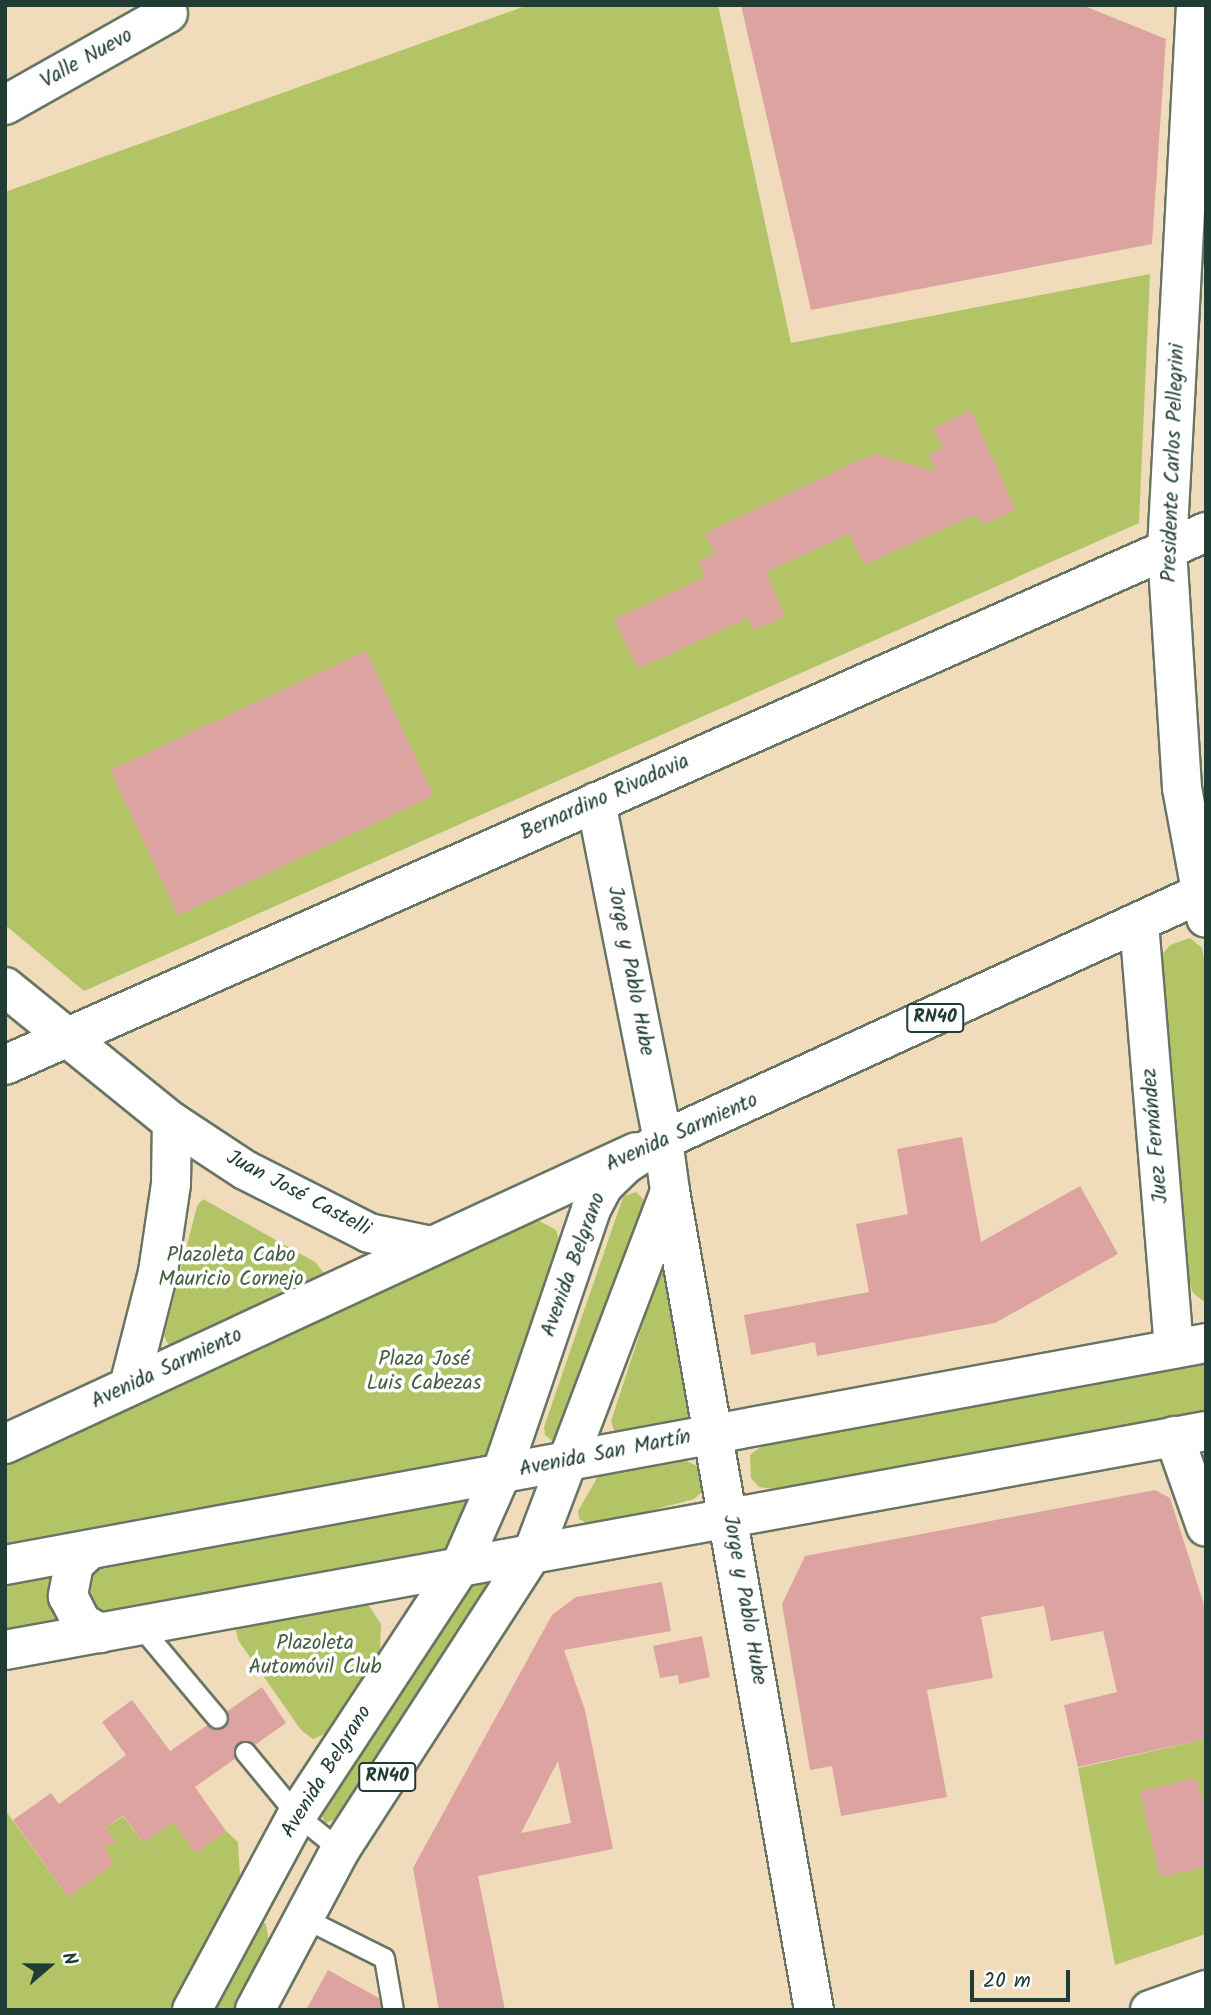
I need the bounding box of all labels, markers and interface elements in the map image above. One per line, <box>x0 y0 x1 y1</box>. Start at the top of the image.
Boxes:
street label: Valle Nuevo <box>37 23 137 95</box>
street label: Presidente Carlos Pellegrini <box>1157 343 1191 583</box>
street label: Bernardino Rivadavia <box>517 749 693 847</box>
street label: Jorge y Pablo Hube <box>601 884 659 1058</box>
road number: RN40 <box>905 1002 965 1034</box>
street label: Juez Fernández <box>1138 1067 1174 1205</box>
street label: Avenida Sarmiento <box>602 1088 762 1178</box>
street label: Juan José Castelli <box>222 1145 374 1243</box>
street label: Avenida Belgrano <box>536 1190 612 1340</box>
park label: Plazoleta Cabo Mauricio Cornejo <box>158 1243 304 1293</box>
street label: Avenida Sarmiento <box>87 1323 247 1415</box>
park label: Plaza José Luis Cabezas <box>367 1347 481 1397</box>
street label: Avenida San Martín <box>517 1425 693 1483</box>
street label: Jorge y Pablo Hube <box>717 1513 771 1687</box>
park label: Plazoleta Automóvil Club <box>249 1631 381 1681</box>
street label: Avenida Belgrano <box>276 1701 378 1843</box>
road number: RN40 <box>357 1762 417 1792</box>
north arrow <box>14 1931 84 2001</box>
text: N <box>53 1948 85 1970</box>
scale bar <box>973 1955 1073 1999</box>
text: 20 m <box>983 1965 1031 1998</box>

